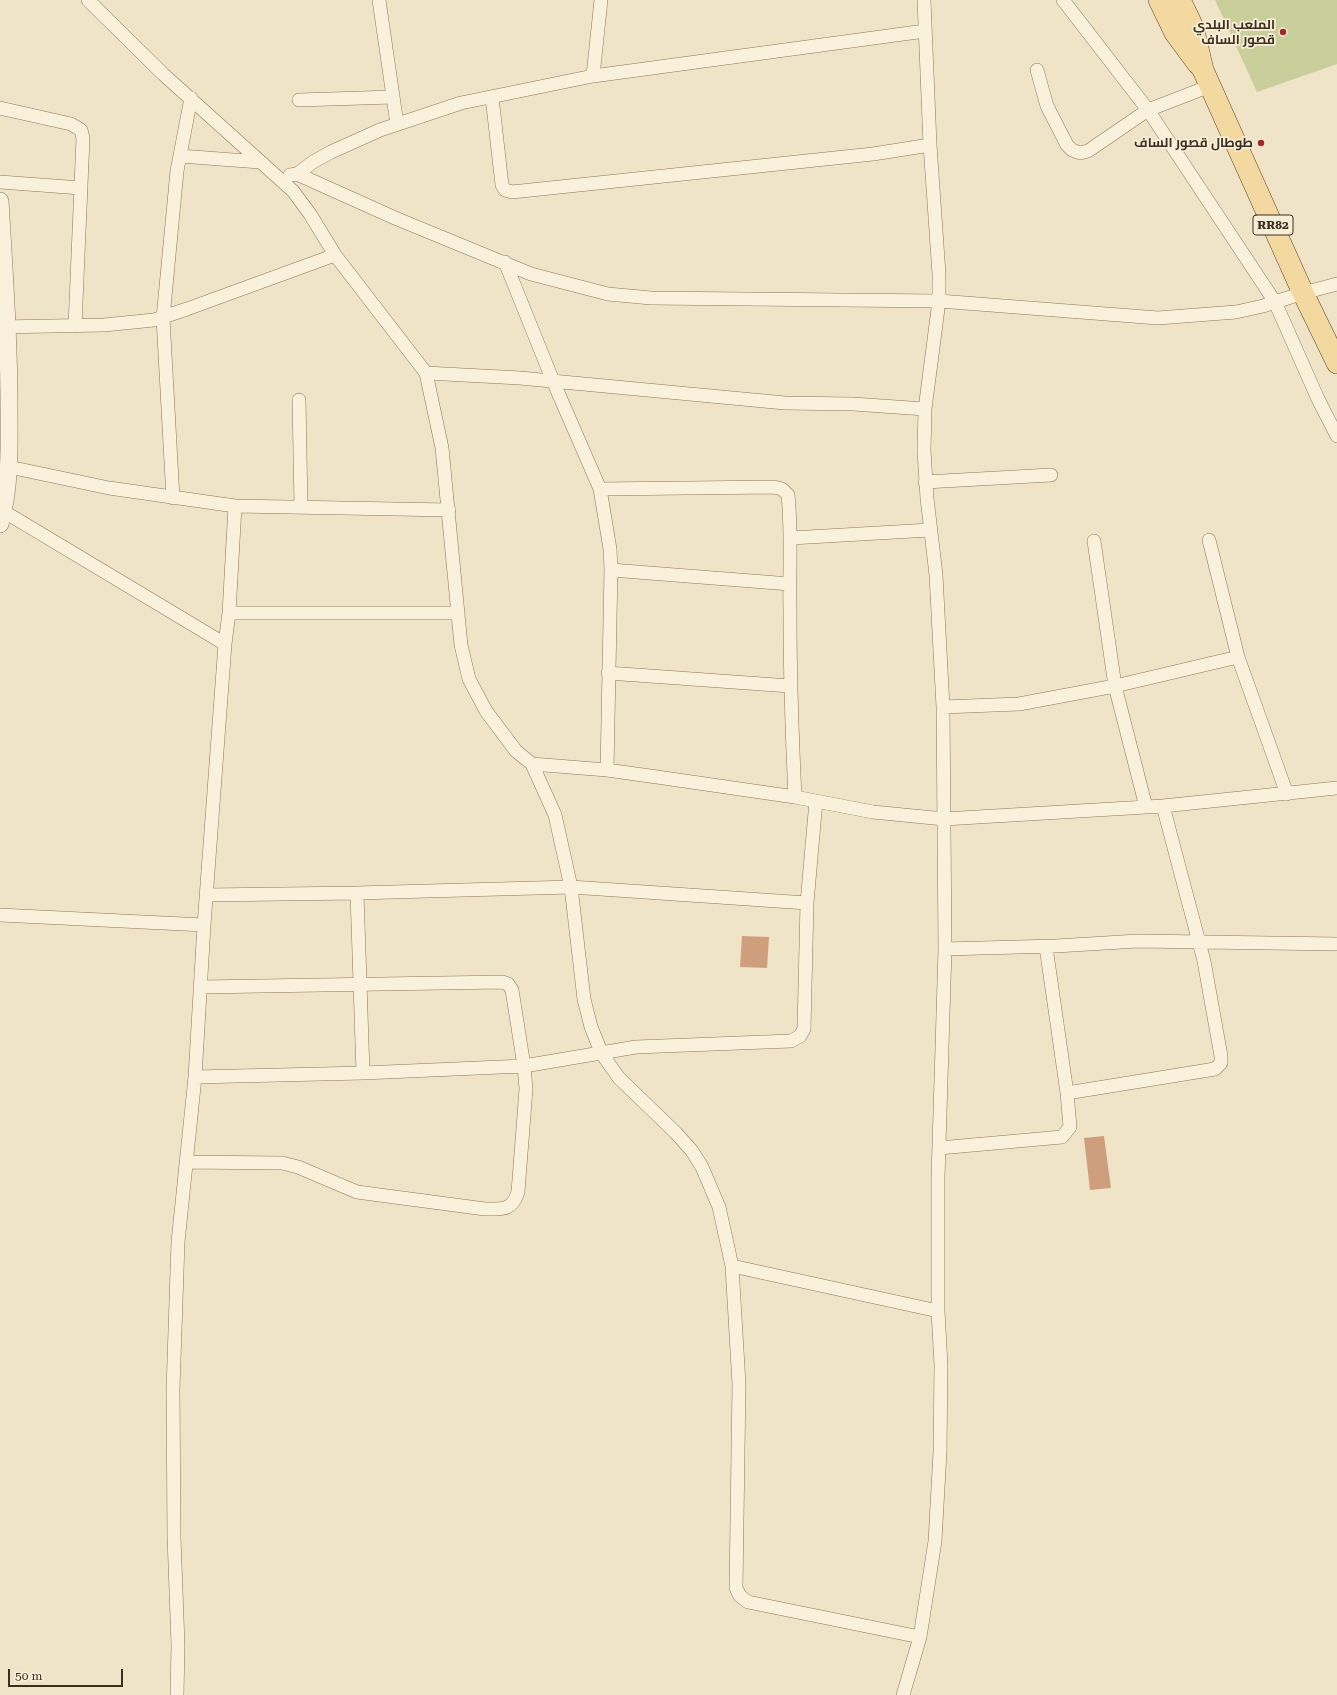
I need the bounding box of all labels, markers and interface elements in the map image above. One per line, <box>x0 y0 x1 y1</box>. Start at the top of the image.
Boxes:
place label: الملعب البلدي قصور الساف <box>1193 17 1275 48</box>
marker: الملعب البلدي قصور الساف <box>1278 27 1288 37</box>
place label: طوطال قصور الساف <box>1134 135 1253 151</box>
marker: طوطال قصور الساف <box>1256 138 1266 148</box>
road number: RR82 <box>1253 215 1293 235</box>
scale bar <box>10 1661 125 1687</box>
text: 50 m <box>15 1669 42 1683</box>

